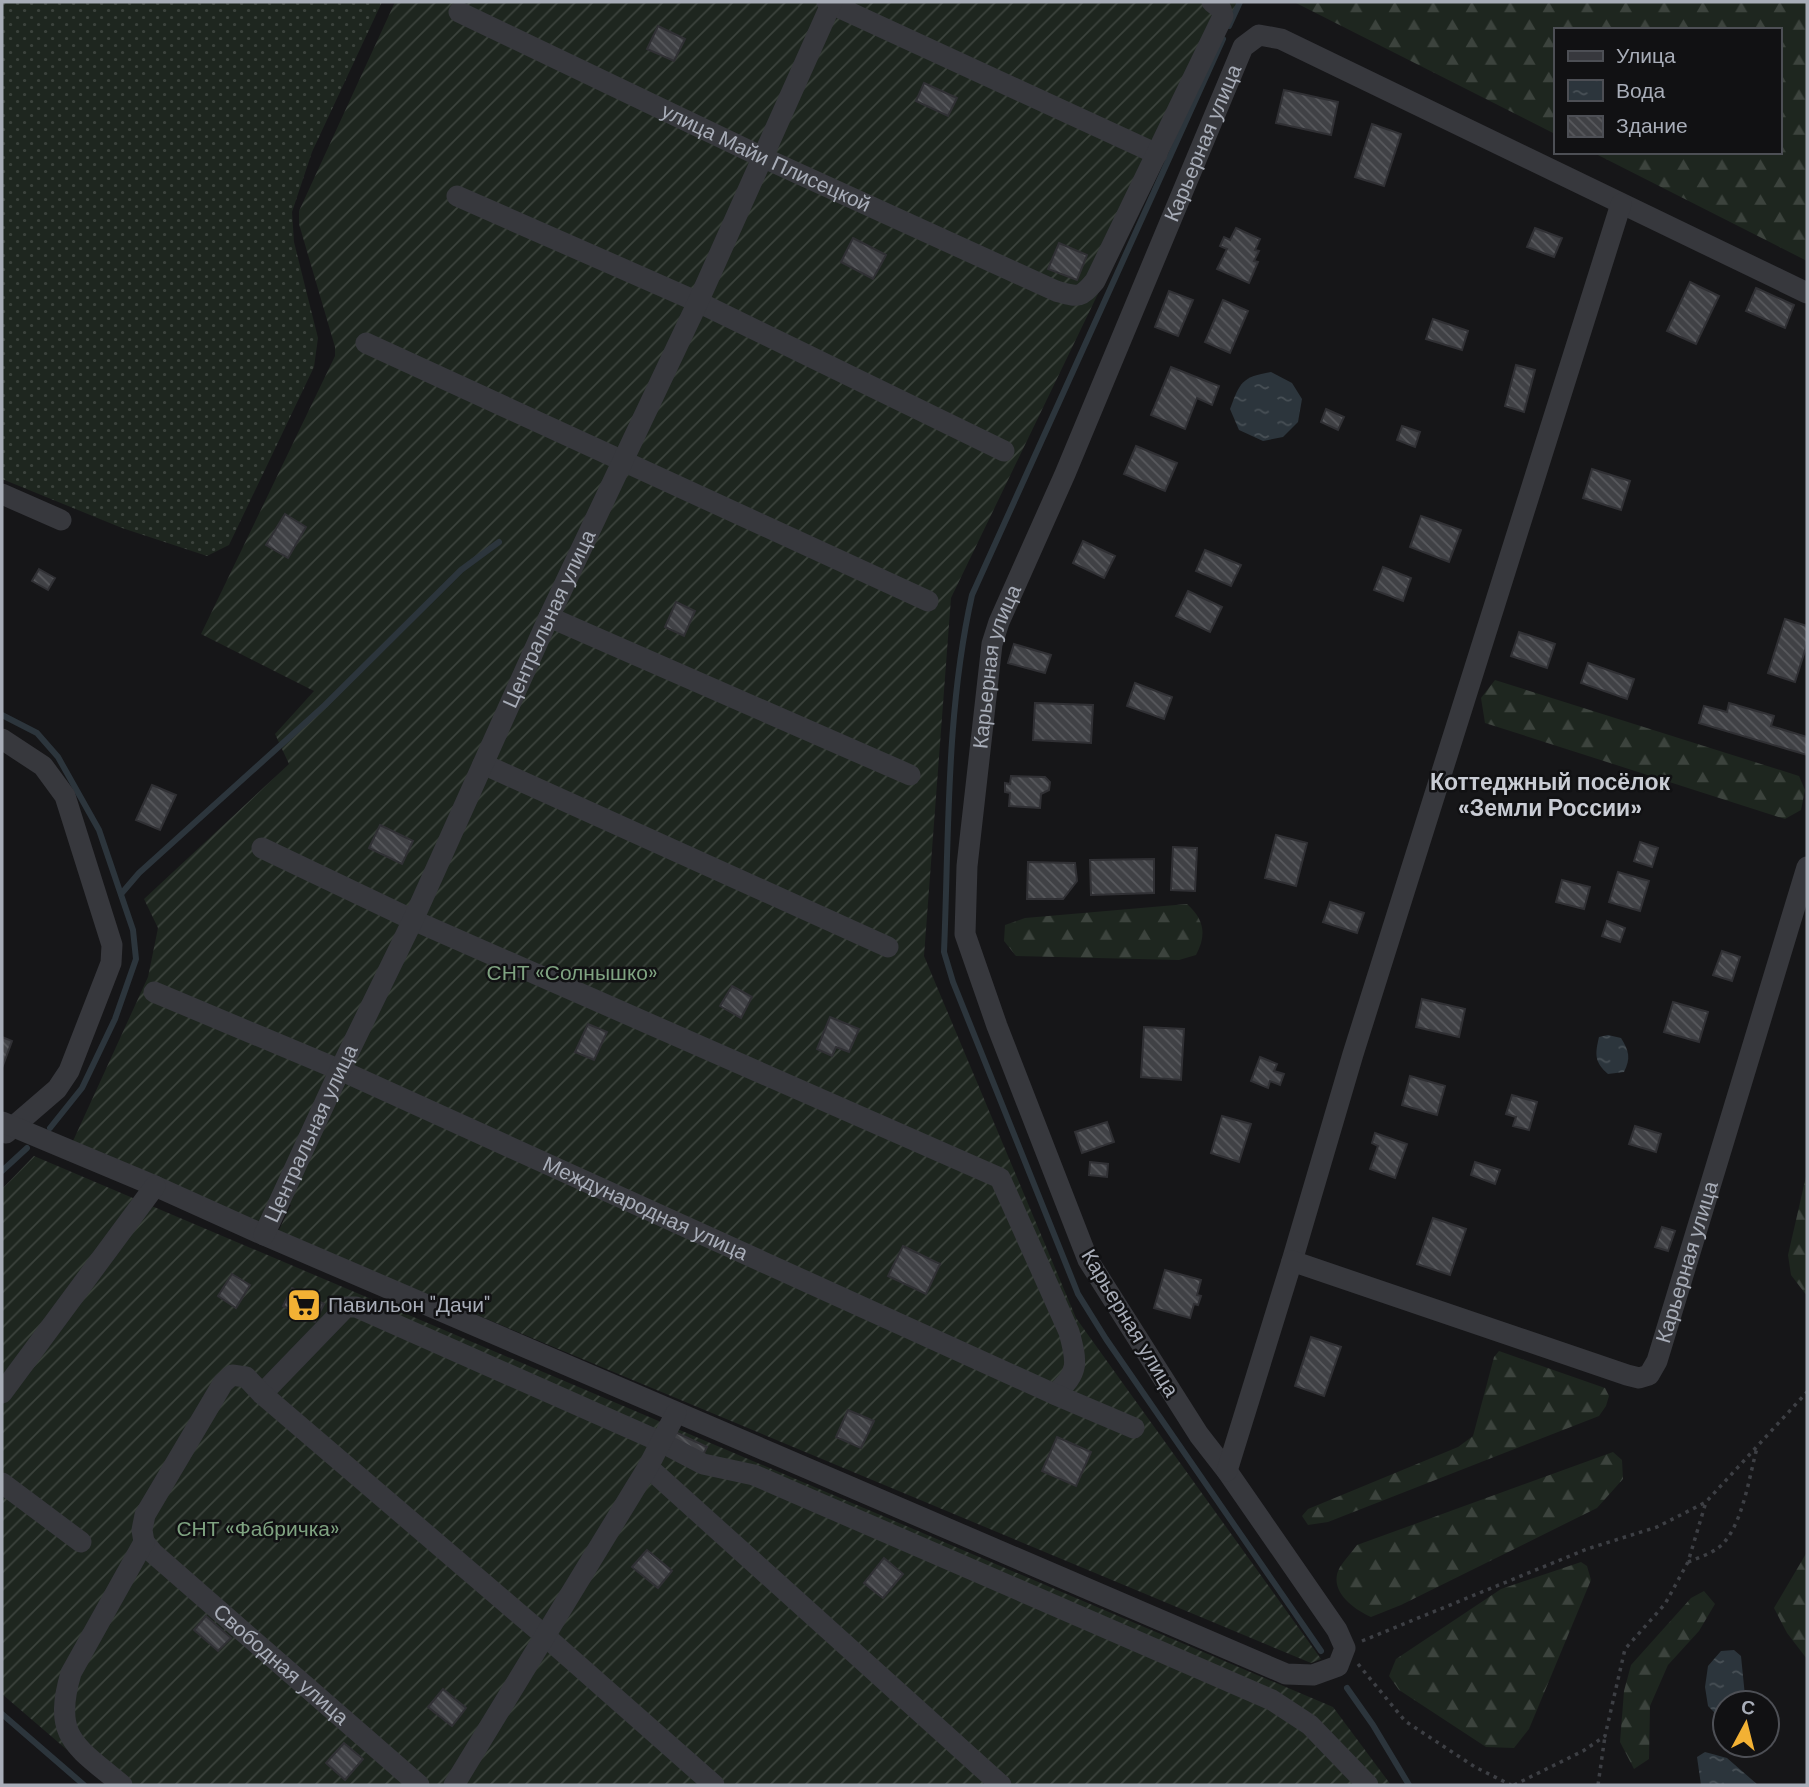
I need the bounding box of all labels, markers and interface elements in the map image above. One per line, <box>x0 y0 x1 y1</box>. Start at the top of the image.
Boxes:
legend <box>1554 28 1781 154</box>
text: Улица <box>1616 42 1676 70</box>
street label: Карьерная улица <box>1158 60 1248 226</box>
text: Вода <box>1616 77 1665 105</box>
street label: улица Майи Плисецкой <box>657 97 875 219</box>
text: Здание <box>1616 112 1688 140</box>
street label: Центральная улица <box>496 525 602 712</box>
street label: Карьерная улица <box>966 580 1028 750</box>
district label: Коттеджный посёлок «Земли России» <box>1430 767 1670 823</box>
park label: СНТ «Солнышко» <box>486 959 658 987</box>
street label: Центральная улица <box>258 1039 364 1227</box>
street label: Международная улица <box>538 1150 753 1267</box>
street label: Карьерная улица <box>1649 1177 1725 1347</box>
street label: Карьерная улица <box>1075 1244 1185 1402</box>
supermarket icon: Павильон "Дачи" <box>285 1286 323 1324</box>
place label: Павильон "Дачи" <box>328 1291 490 1319</box>
park label: СНТ «Фабричка» <box>176 1515 340 1543</box>
street label: Свободная улица <box>207 1598 355 1732</box>
north arrow <box>1711 1689 1781 1759</box>
text: С <box>1740 1694 1757 1721</box>

